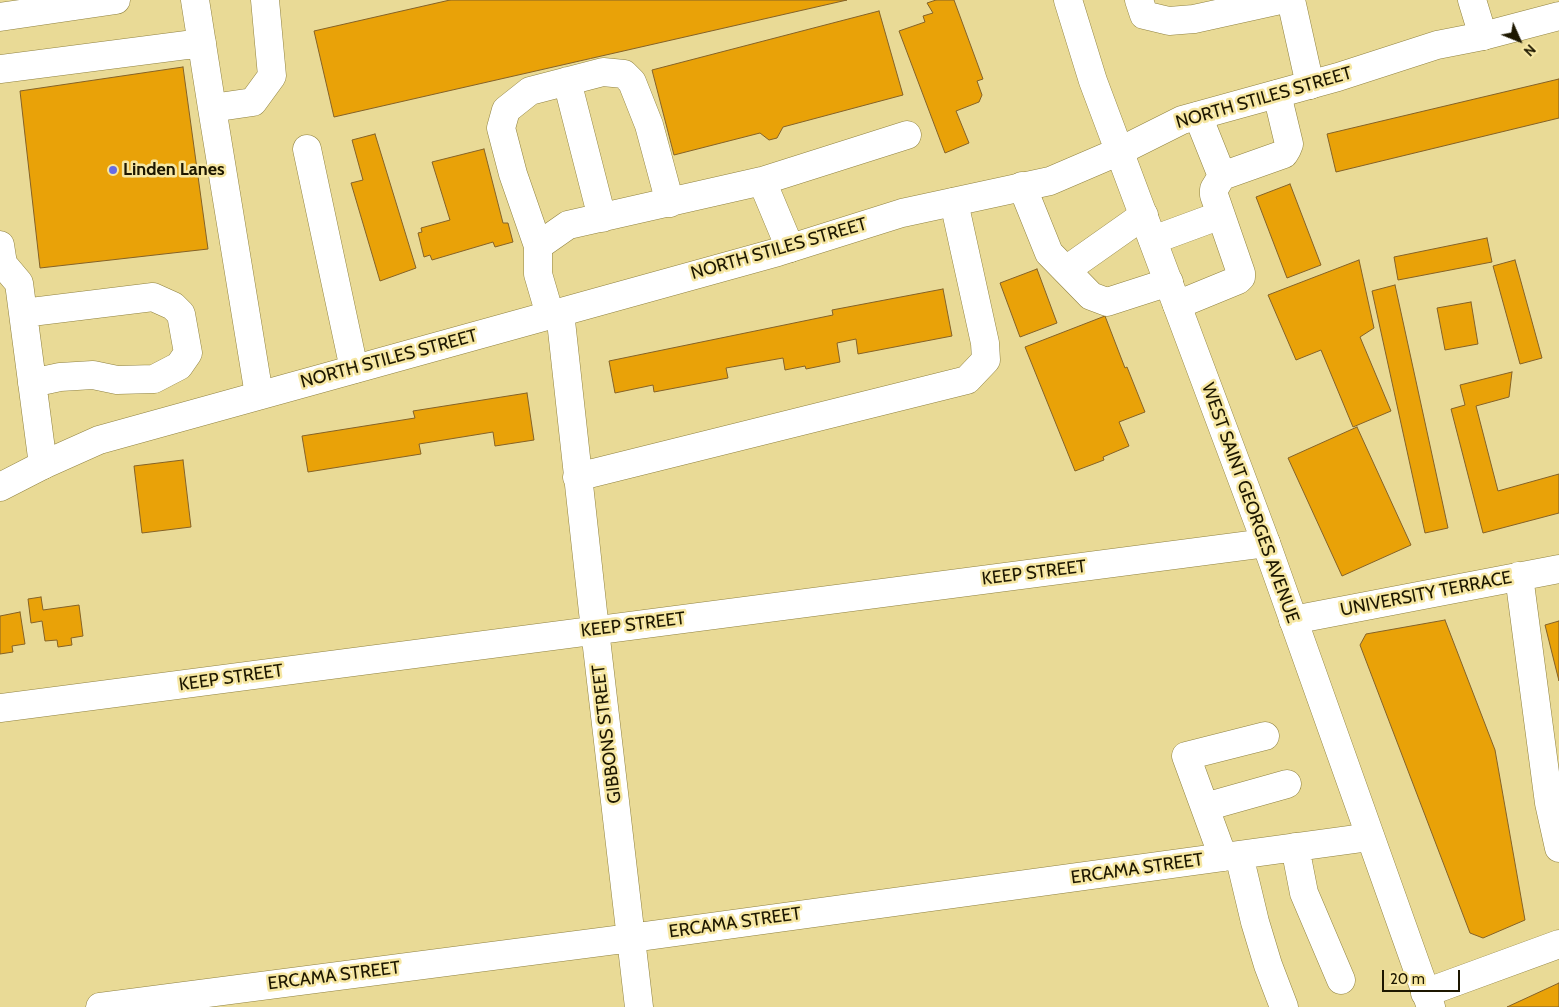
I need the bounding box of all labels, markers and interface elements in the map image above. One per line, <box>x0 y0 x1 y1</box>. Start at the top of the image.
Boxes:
north arrow <box>1494 15 1544 65</box>
text: N <box>1520 41 1540 60</box>
street label: NORTH STILES STREET <box>1173 63 1355 133</box>
place label: Linden Lanes <box>123 159 225 181</box>
marker: Linden Lanes <box>107 164 119 176</box>
street label: NORTH STILES STREET <box>688 214 870 284</box>
street label: NORTH STILES STREET <box>298 325 480 393</box>
street label: WEST SAINT GEORGES AVENUE <box>1196 380 1304 626</box>
street label: KEEP STREET <box>981 556 1087 590</box>
street label: UNIVERSITY TERRACE <box>1338 567 1514 621</box>
street label: KEEP STREET <box>580 608 686 642</box>
street label: KEEP STREET <box>178 660 284 696</box>
street label: GIBBONS STREET <box>588 663 626 805</box>
street label: ERCAMA STREET <box>1070 849 1204 889</box>
street label: ERCAMA STREET <box>668 903 802 943</box>
street label: ERCAMA STREET <box>267 957 401 995</box>
scale bar <box>1384 960 1462 992</box>
text: 20 m <box>1390 970 1425 988</box>

